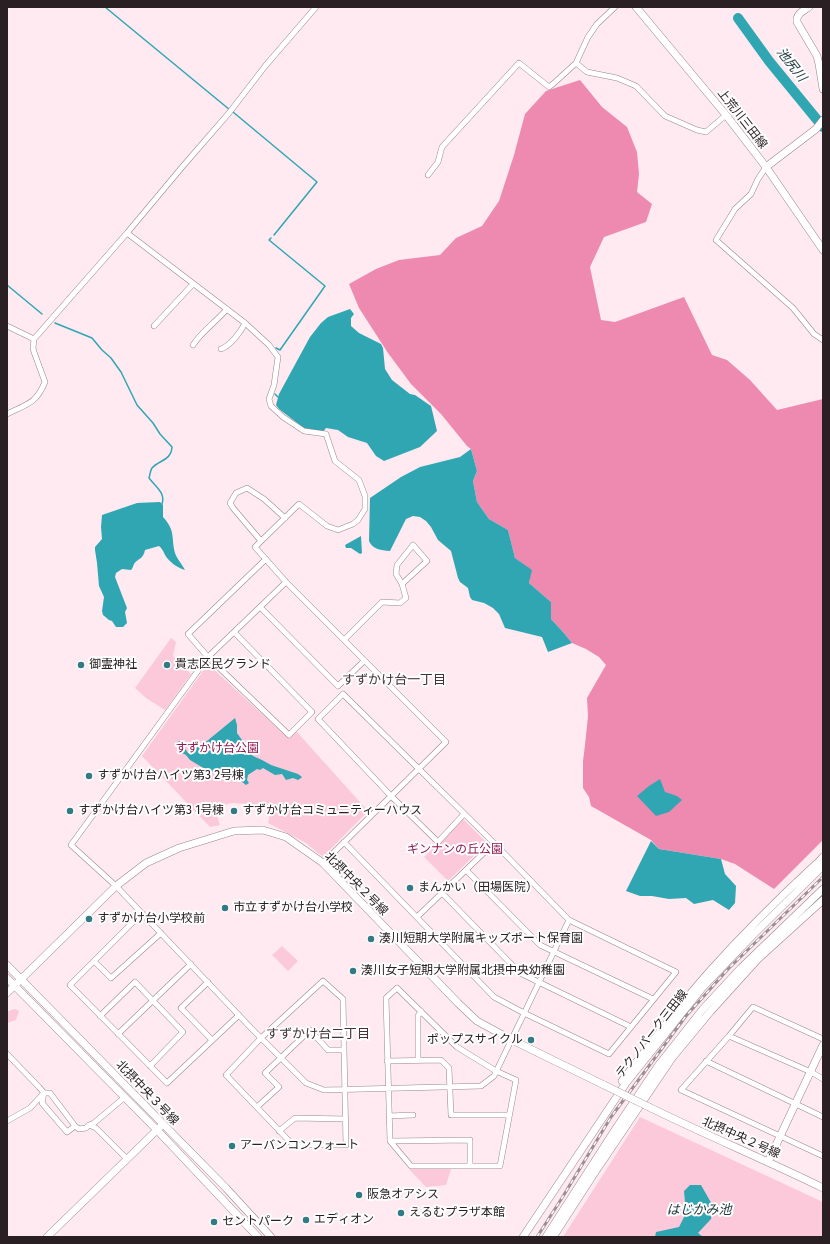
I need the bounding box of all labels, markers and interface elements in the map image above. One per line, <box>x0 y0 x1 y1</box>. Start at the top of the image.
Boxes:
water label: 池尻川 <box>773 45 809 85</box>
street label: 上荒川三田線 <box>714 86 770 152</box>
place label: 御霊神社 <box>89 658 137 672</box>
place label: 貴志区民グランド <box>175 658 271 672</box>
marker: 御霊神社 <box>76 660 86 670</box>
marker: 貴志区民グランド <box>162 660 172 670</box>
district label: すずかけ台一丁目 <box>342 672 446 688</box>
park label: すずかけ台公園 <box>175 742 259 756</box>
place label: すずかけ台ハイツ第3 2号棟 <box>97 769 244 783</box>
marker: すずかけ台ハイツ第3 2号棟 <box>84 771 94 781</box>
place label: すずかけ台ハイツ第3 1号棟 <box>78 804 224 818</box>
place label: すずかけ台コミュニティーハウス <box>242 804 422 818</box>
marker: すずかけ台ハイツ第3 1号棟 <box>65 806 75 816</box>
marker: すずかけ台コミュニティーハウス <box>229 806 239 816</box>
park label: ギンナンの丘公園 <box>407 843 503 857</box>
street label: 北摂中央２号線 <box>321 849 391 919</box>
place label: まんかい（田場医院） <box>418 881 538 895</box>
marker: まんかい（田場医院） <box>405 883 415 893</box>
place label: 市立すずかけ台小学校 <box>233 901 353 915</box>
marker: 市立すずかけ台小学校 <box>220 903 230 913</box>
place label: すずかけ台小学校前 <box>97 912 205 926</box>
marker: すずかけ台小学校前 <box>84 914 94 924</box>
place label: 湊川短期大学附属キッズポート保育園 <box>379 932 583 946</box>
marker: 湊川短期大学附属キッズポート保育園 <box>366 934 376 944</box>
place label: 湊川女子短期大学附属北摂中央幼稚園 <box>361 964 565 978</box>
marker: 湊川女子短期大学附属北摂中央幼稚園 <box>348 966 358 976</box>
street label: テクノパーク三田線 <box>613 987 691 1081</box>
district label: すずかけ台二丁目 <box>266 1026 370 1042</box>
place label: ポップスサイクル <box>427 1033 523 1047</box>
marker: ポップスサイクル <box>526 1035 536 1045</box>
street label: 北摂中央３号線 <box>113 1058 181 1128</box>
street label: 北摂中央２号線 <box>700 1114 782 1162</box>
place label: アーバンコンフォート <box>240 1139 359 1153</box>
marker: アーバンコンフォート <box>227 1141 237 1151</box>
place label: 阪急オアシス <box>367 1188 439 1202</box>
marker: 阪急オアシス <box>354 1190 364 1200</box>
water label: はじかみ池 <box>667 1202 731 1218</box>
place label: えるむプラザ本館 <box>409 1206 505 1220</box>
marker: えるむプラザ本館 <box>396 1208 406 1218</box>
place label: エディオン <box>314 1213 374 1227</box>
place label: セントパーク <box>222 1215 294 1229</box>
marker: エディオン <box>301 1215 311 1225</box>
marker: セントパーク <box>209 1217 219 1227</box>

